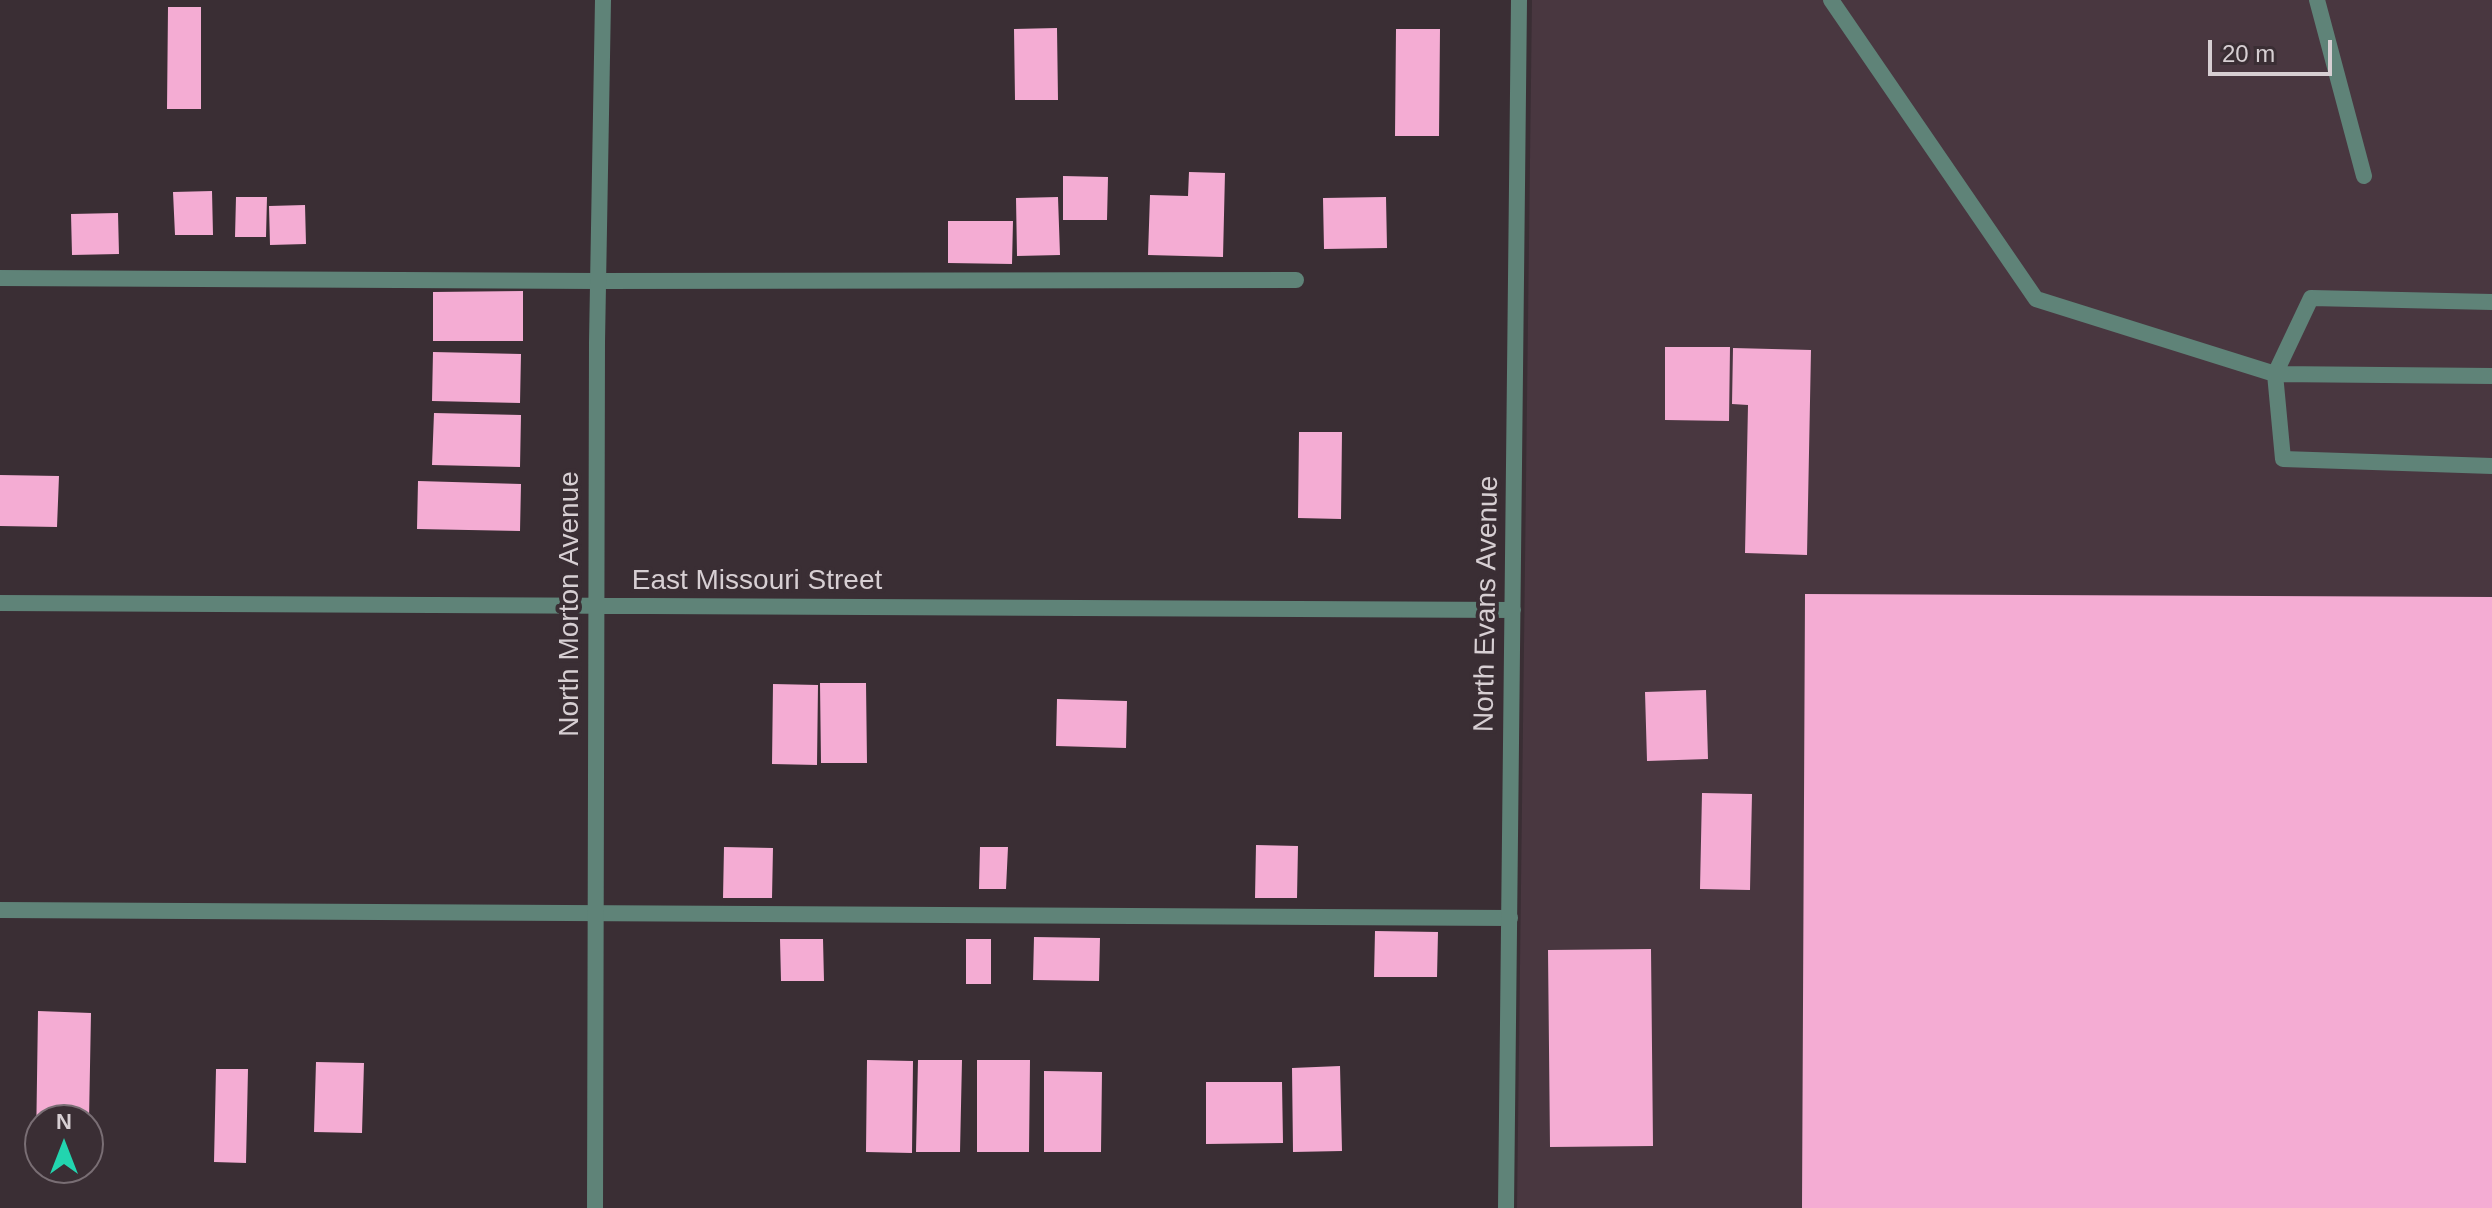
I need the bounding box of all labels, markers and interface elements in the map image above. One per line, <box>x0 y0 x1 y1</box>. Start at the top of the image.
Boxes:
scale bar <box>2212 24 2336 74</box>
text: 20 m <box>2222 40 2275 67</box>
street label: North Morton Avenue <box>553 471 587 737</box>
street label: North Evans Avenue <box>1468 476 1506 732</box>
street label: East Missouri Street <box>632 564 882 598</box>
north arrow <box>24 1104 104 1184</box>
text: N <box>56 1109 72 1134</box>

